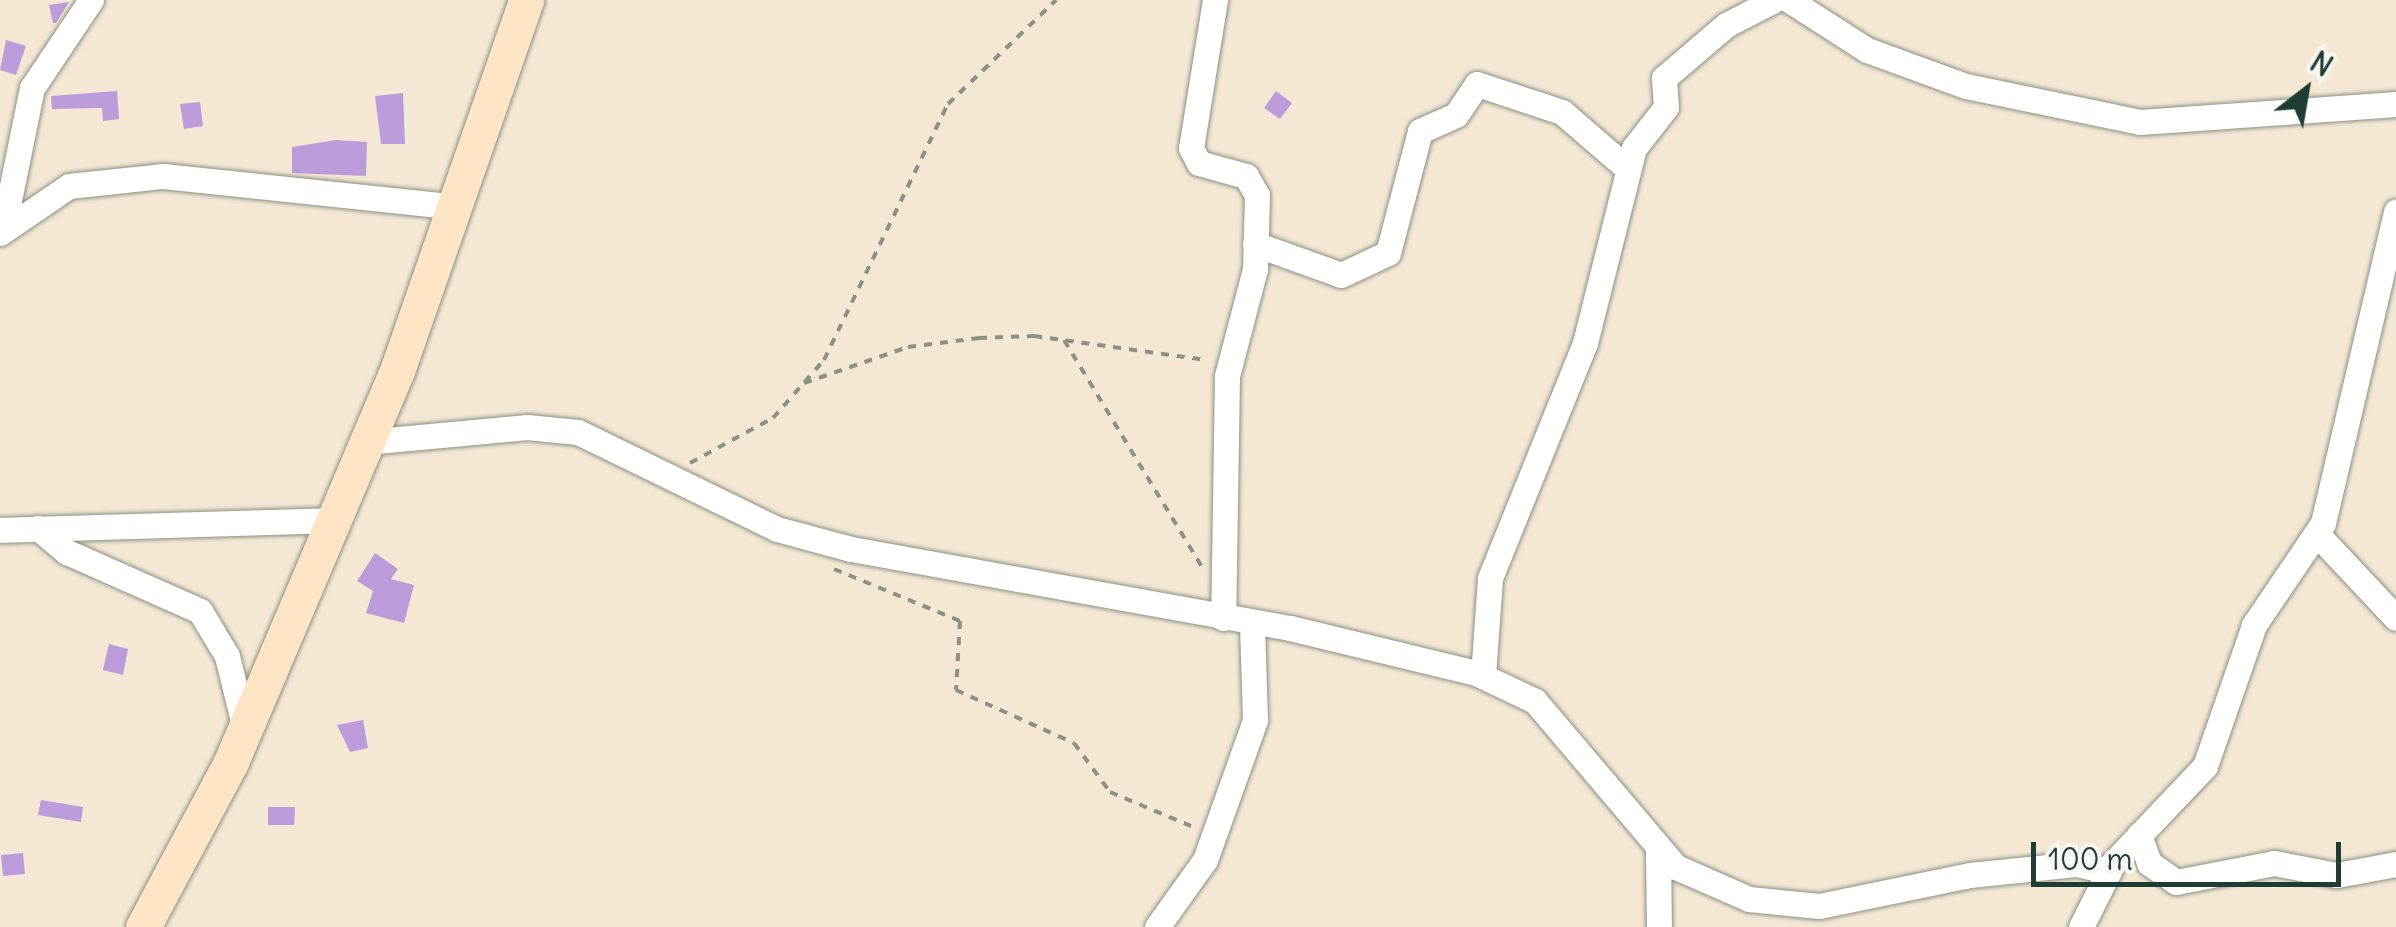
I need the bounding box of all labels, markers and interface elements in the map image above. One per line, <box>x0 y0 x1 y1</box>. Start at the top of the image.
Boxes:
north arrow <box>2256 40 2356 140</box>
text: N <box>2304 44 2339 85</box>
scale bar <box>2036 822 2346 884</box>
text: 100 m <box>2048 840 2133 878</box>

